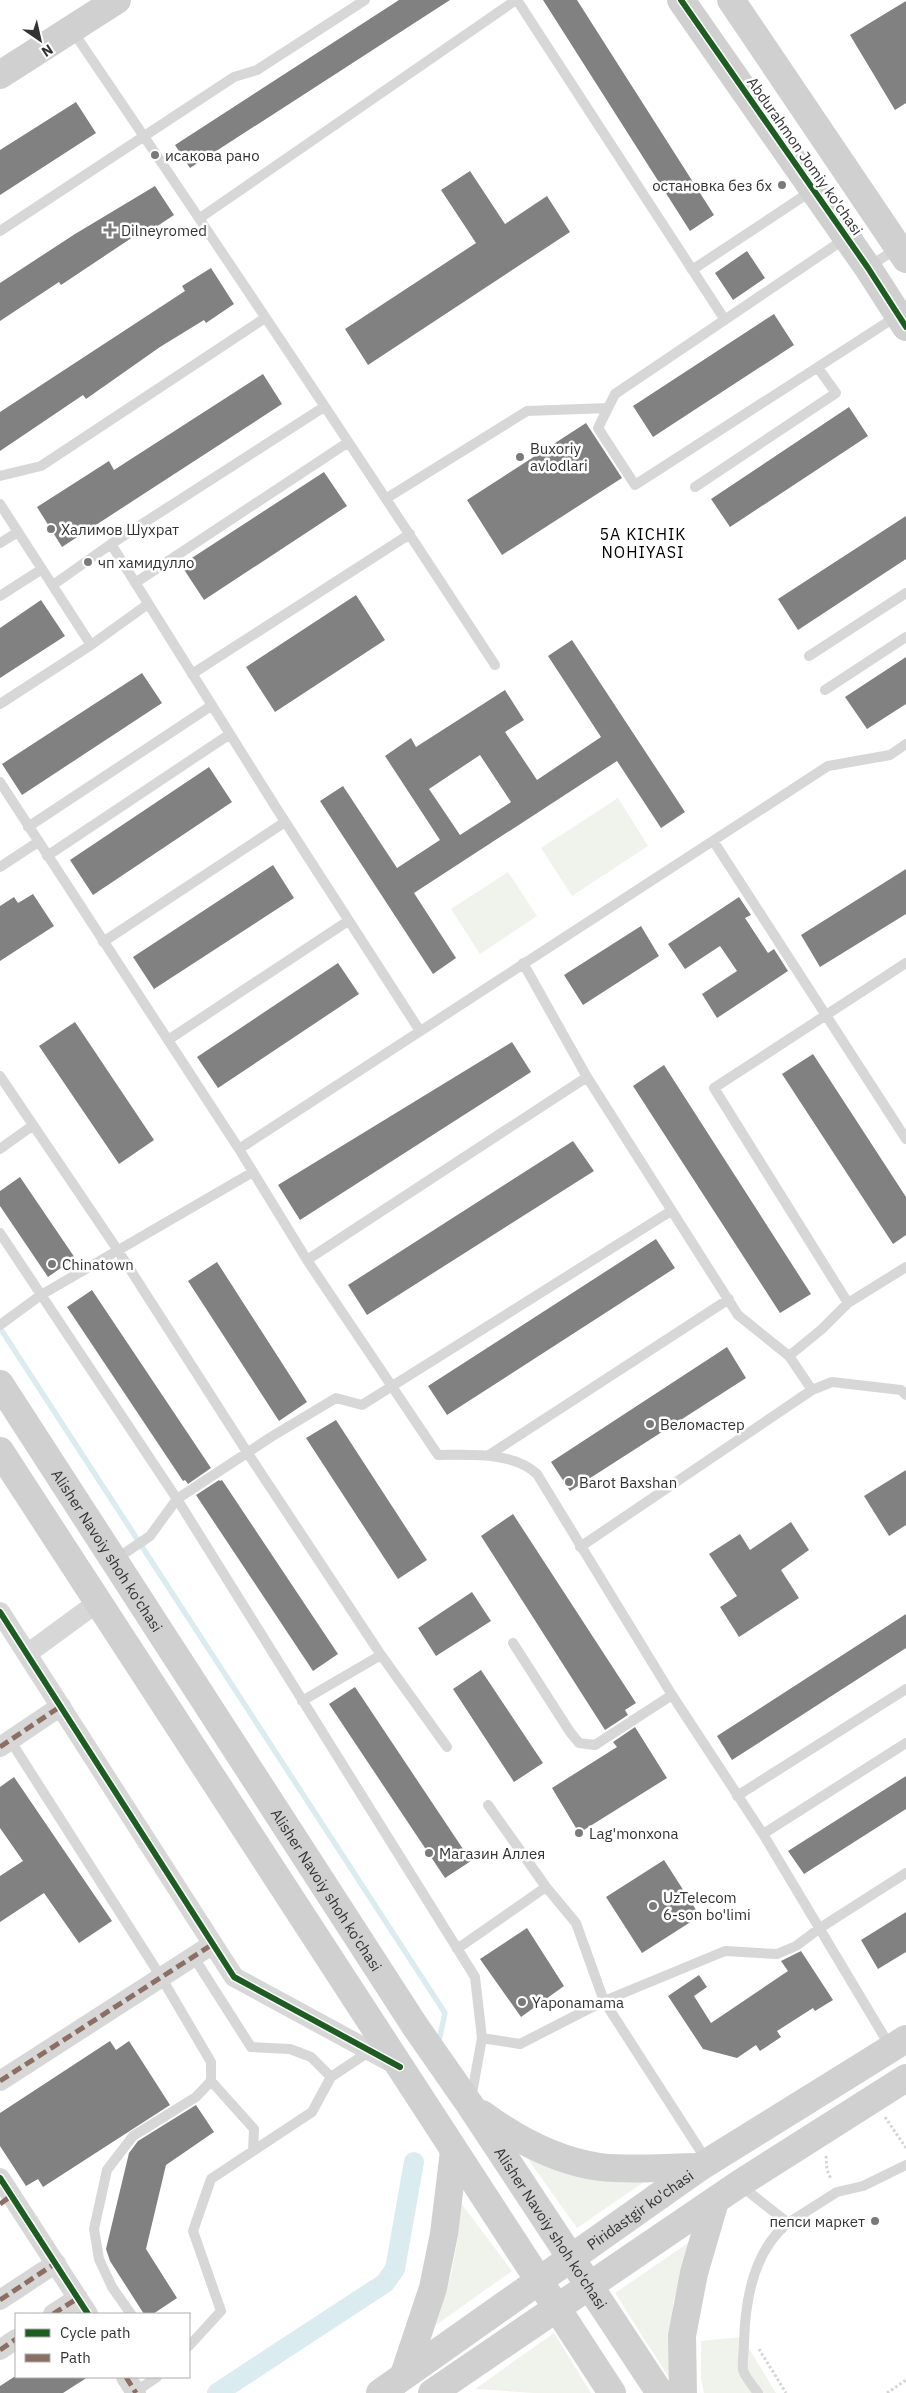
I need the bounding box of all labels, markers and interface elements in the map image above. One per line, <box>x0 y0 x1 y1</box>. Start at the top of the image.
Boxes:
north arrow <box>15 15 65 65</box>
text: N <box>38 40 57 61</box>
street label: Abdurahmon Jomiy ko'chasi <box>743 73 867 239</box>
place label: исакова рано <box>165 146 260 165</box>
marker: исакова рано <box>149 149 161 161</box>
place label: остановка без бх <box>652 176 772 195</box>
marker: остановка без бх <box>776 179 788 191</box>
place label: Dilneyromed <box>121 221 207 240</box>
marker: Dilneyromed <box>103 223 117 237</box>
place label: Buxoriy avlodlari <box>530 439 588 475</box>
marker: Buxoriy avlodlari <box>514 451 526 463</box>
place label: Халимов Шухрат <box>61 520 179 539</box>
marker: Халимов Шухрат <box>45 523 57 535</box>
district label: 5A KICHIK NOHIYASI <box>600 524 686 562</box>
place label: чп хамидулло <box>98 553 195 572</box>
marker: чп хамидулло <box>82 556 94 568</box>
place label: Chinatown <box>62 1255 134 1274</box>
marker: Chinatown <box>46 1258 58 1270</box>
place label: Веломастер <box>660 1415 745 1434</box>
marker: Веломастер <box>644 1418 656 1430</box>
street label: Alisher Navoiy shoh ko'chasi <box>48 1465 167 1635</box>
place label: Barot Baxshan <box>579 1473 677 1492</box>
marker: Barot Baxshan <box>563 1476 575 1488</box>
street label: Alisher Navoiy shoh ko'chasi <box>267 1805 386 1975</box>
place label: Lag'monxona <box>589 1824 679 1843</box>
marker: Lag'monxona <box>573 1827 585 1839</box>
place label: Магазин Аллея <box>439 1844 545 1863</box>
marker: Магазин Аллея <box>423 1847 435 1859</box>
place label: UzTelecom 6-son bo'limi <box>663 1888 751 1924</box>
marker: UzTelecom 6-son bo'limi <box>647 1900 659 1912</box>
place label: Yaponamama <box>532 1993 624 2012</box>
marker: Yaponamama <box>516 1996 528 2008</box>
street label: Alisher Navoiy shoh ko'chasi <box>491 2143 611 2313</box>
street label: Piridastgir ko'chasi <box>583 2165 697 2254</box>
place label: пепси маркет <box>769 2212 865 2231</box>
marker: пепси маркет <box>869 2215 881 2227</box>
legend <box>15 2313 190 2378</box>
text: Cycle path <box>60 2323 131 2342</box>
text: Path <box>60 2348 91 2367</box>

